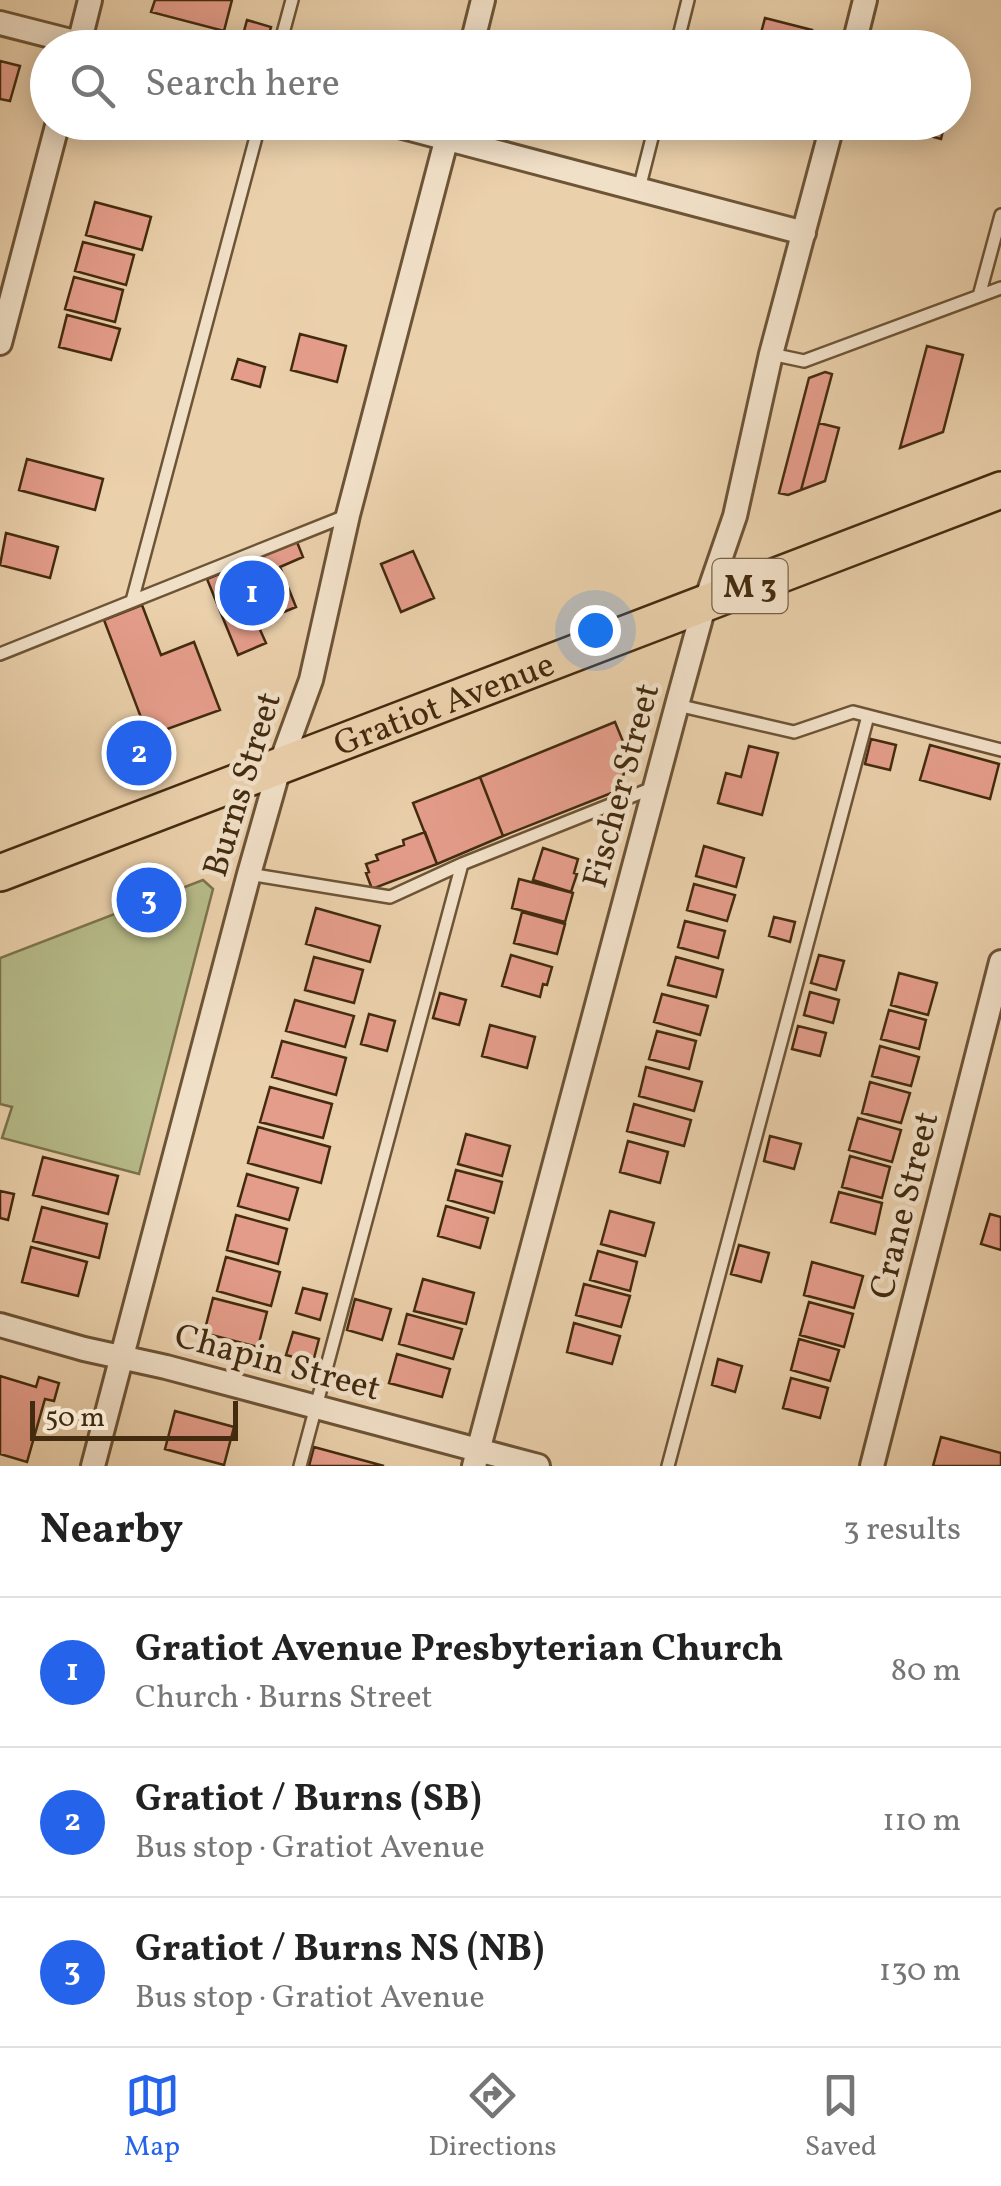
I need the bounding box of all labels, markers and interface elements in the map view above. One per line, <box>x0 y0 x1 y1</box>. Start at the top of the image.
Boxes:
search box <box>30 30 971 140</box>
icon: search <box>65 58 120 113</box>
text: Search here <box>145 59 340 112</box>
pin: 1 <box>220 556 284 630</box>
road number: M 3 <box>712 559 788 613</box>
your location <box>570 605 621 656</box>
street label: Gratiot Avenue <box>328 642 562 770</box>
street label: Fischer Street <box>573 678 673 893</box>
street label: Burns Street <box>193 687 295 883</box>
pin: 2 <box>106 716 172 790</box>
pin: 3 <box>116 862 182 938</box>
street label: Crane Street <box>859 1107 952 1304</box>
street label: Chapin Street <box>169 1313 386 1414</box>
scale bar <box>30 1396 238 1440</box>
text: 50 m <box>45 1399 105 1438</box>
text: Nearby <box>40 1502 183 1561</box>
text: 3 results <box>843 1509 961 1553</box>
text: Gratiot Avenue Presbyterian Church <box>135 1624 783 1677</box>
text: 1 <box>66 1650 79 1694</box>
text: 80 m <box>891 1650 961 1694</box>
text: Church · Burns Street <box>135 1677 433 1721</box>
text: Gratiot / Burns (SB) <box>135 1774 481 1827</box>
text: 2 <box>64 1800 81 1844</box>
text: 110 m <box>882 1800 961 1844</box>
text: Bus stop · Gratiot Avenue <box>135 1827 485 1871</box>
text: Gratiot / Burns NS (NB) <box>135 1924 544 1977</box>
text: 3 <box>64 1950 81 1994</box>
text: 130 m <box>879 1950 961 1994</box>
text: Bus stop · Gratiot Avenue <box>135 1977 485 2021</box>
tab: Map <box>124 2068 180 2167</box>
tab: Directions <box>428 2068 557 2167</box>
tab: Saved <box>805 2068 877 2167</box>

